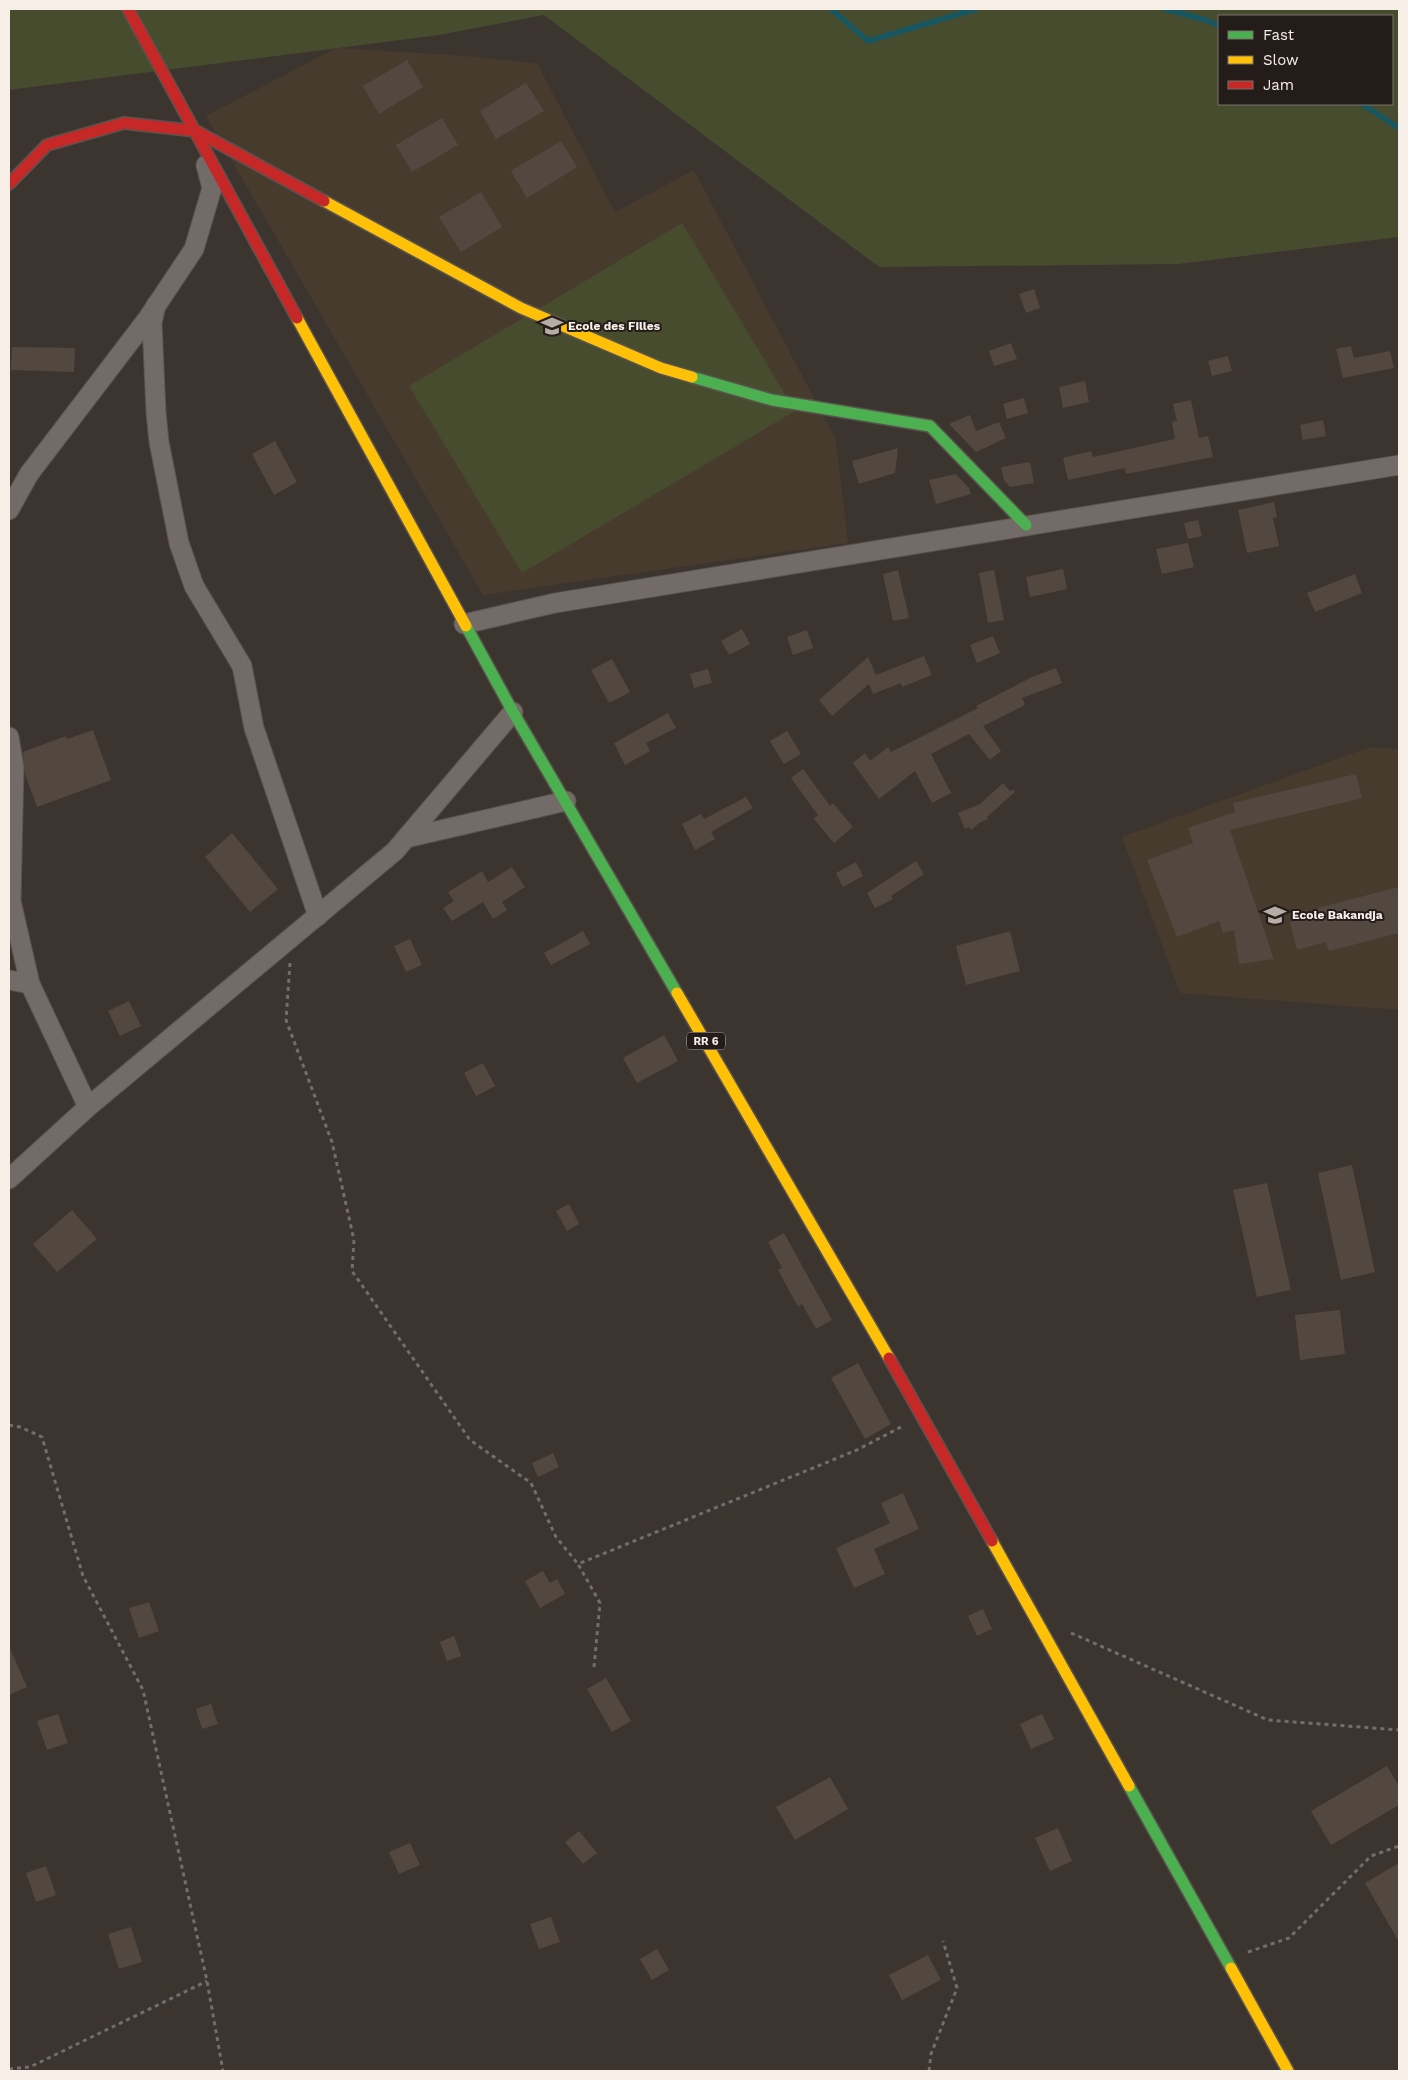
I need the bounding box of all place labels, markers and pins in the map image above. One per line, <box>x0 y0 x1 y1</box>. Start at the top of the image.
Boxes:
school or university icon: Ecole des Filles <box>539 313 565 339</box>
place label: Ecole des Filles <box>568 319 661 333</box>
school or university icon: Ecole Bakandja <box>1262 902 1288 928</box>
place label: Ecole Bakandja <box>1292 908 1383 922</box>

